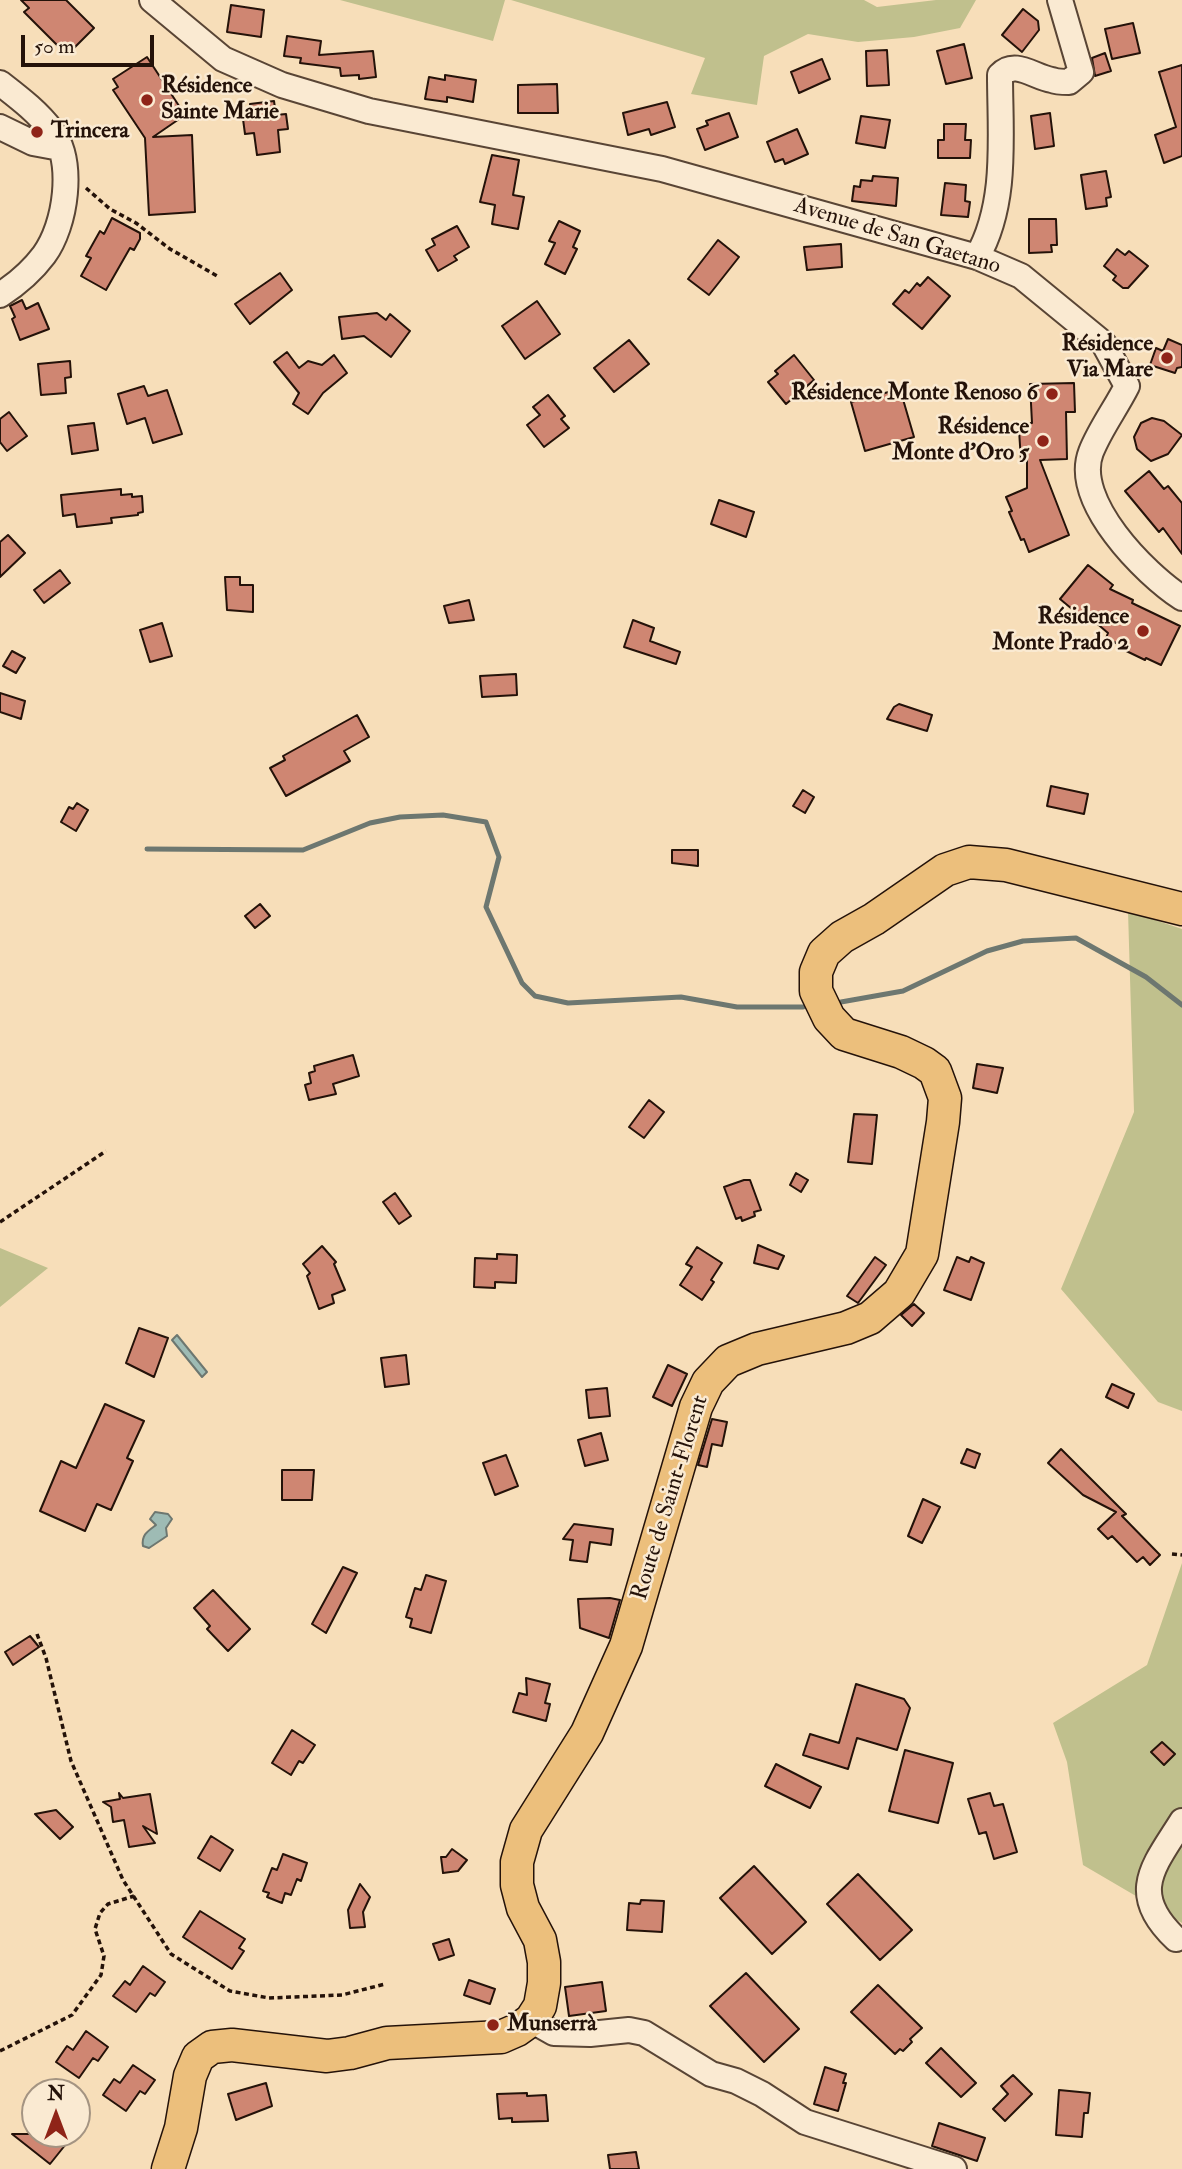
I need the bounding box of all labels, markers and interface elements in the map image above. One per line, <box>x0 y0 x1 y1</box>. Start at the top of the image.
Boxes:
scale bar <box>24 21 158 65</box>
text: 50 m <box>34 33 75 60</box>
place label: Résidence Sainte Marie <box>161 73 279 127</box>
marker: Résidence Sainte Marie <box>139 92 155 108</box>
place label: Trincera <box>51 118 129 146</box>
marker: Trincera <box>29 124 45 140</box>
street label: Avenue de San Gaetano <box>790 192 1004 282</box>
place label: Résidence Via Mare <box>1062 331 1153 385</box>
marker: Résidence Via Mare <box>1159 350 1175 366</box>
place label: Résidence Monte Renoso 6 <box>791 380 1038 408</box>
marker: Résidence Monte Renoso 6 <box>1044 386 1060 402</box>
place label: Résidence Monte d'Oro 5 <box>892 414 1029 468</box>
marker: Résidence Monte d'Oro 5 <box>1035 433 1051 449</box>
place label: Résidence Monte Prado 2 <box>992 604 1129 658</box>
marker: Résidence Monte Prado 2 <box>1135 623 1151 639</box>
street label: Route de Saint-Florent <box>627 1392 715 1604</box>
place label: Munserrà <box>507 2011 597 2039</box>
marker: Munserrà <box>485 2017 501 2033</box>
north arrow <box>21 2078 91 2148</box>
text: N <box>47 2082 65 2106</box>

